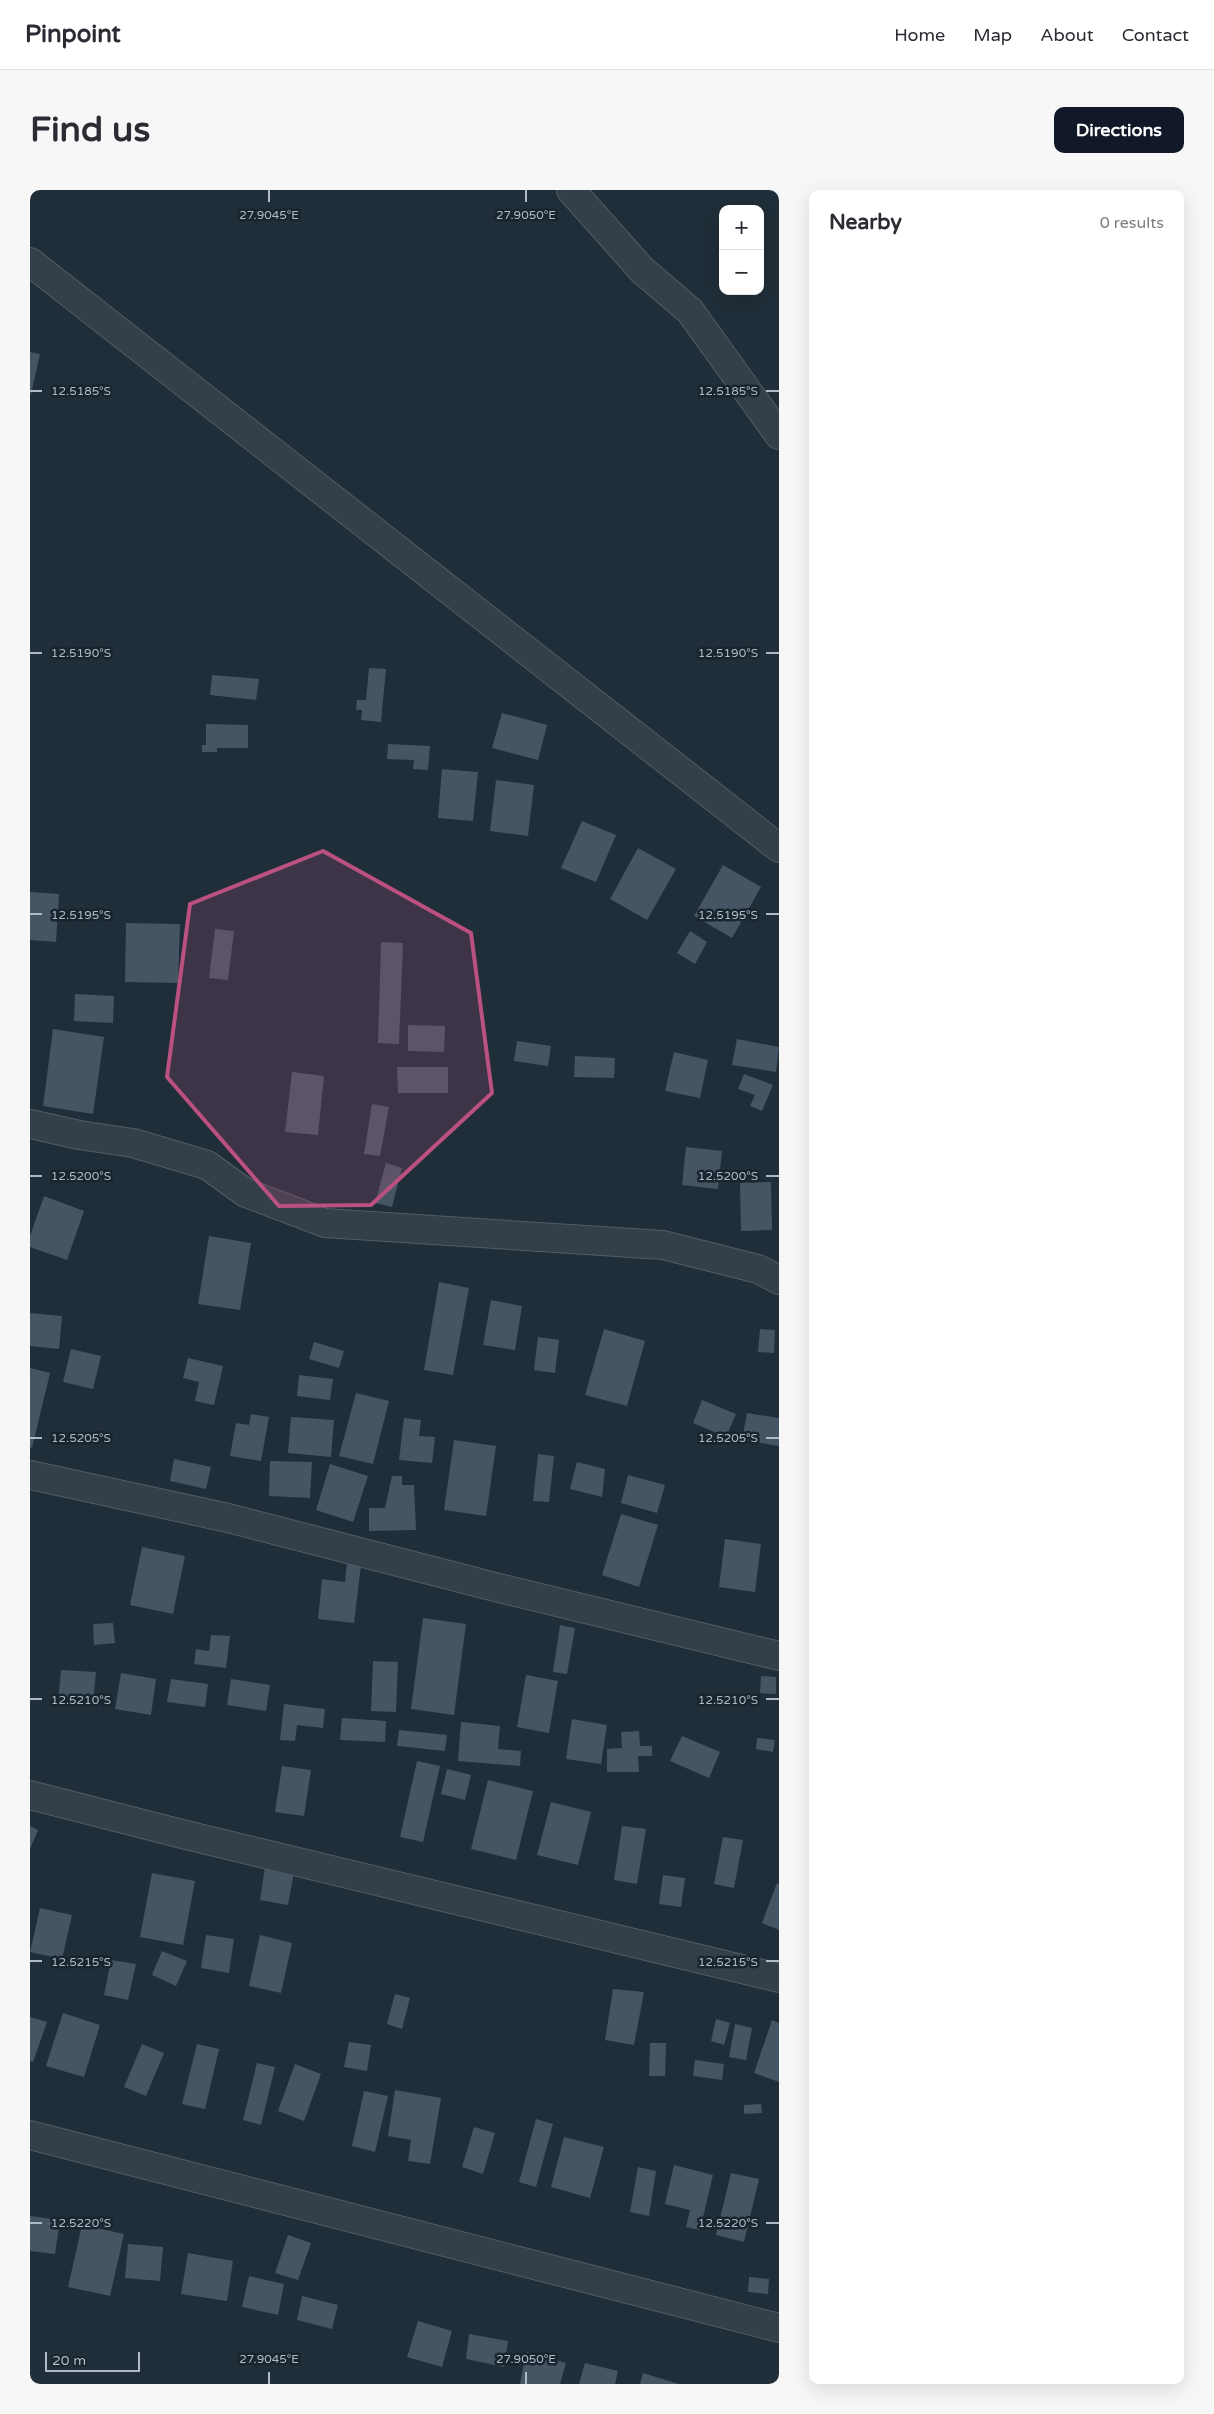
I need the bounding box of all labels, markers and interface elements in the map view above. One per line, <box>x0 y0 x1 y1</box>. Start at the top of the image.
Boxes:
text: Pinpoint <box>25 20 121 49</box>
text: Home <box>894 24 945 46</box>
text: Map <box>973 24 1012 46</box>
text: About <box>1040 24 1094 46</box>
text: Contact <box>1122 24 1189 46</box>
button: Directions <box>1054 107 1184 153</box>
text: Find us <box>30 109 150 151</box>
map controls <box>719 205 764 295</box>
button: + <box>719 205 764 250</box>
text: 27.9045°E <box>239 208 299 222</box>
text: 27.9050°E <box>496 208 556 222</box>
text: Nearby <box>829 210 902 235</box>
text: 0 results <box>1100 213 1164 233</box>
button: − <box>719 250 764 295</box>
text: 12.5185°S <box>51 384 111 398</box>
text: 12.5185°S <box>698 384 758 398</box>
text: 12.5190°S <box>51 646 111 660</box>
text: 12.5190°S <box>698 646 758 660</box>
text: 12.5195°S <box>51 908 111 922</box>
text: 12.5195°S <box>698 908 758 922</box>
text: 12.5200°S <box>51 1169 111 1183</box>
text: 12.5200°S <box>698 1169 758 1183</box>
text: 12.5205°S <box>51 1431 111 1445</box>
text: 12.5205°S <box>698 1431 758 1445</box>
text: 12.5210°S <box>51 1693 111 1707</box>
text: 12.5210°S <box>698 1693 758 1707</box>
text: 12.5215°S <box>51 1955 111 1969</box>
text: 12.5215°S <box>698 1955 758 1969</box>
text: 12.5220°S <box>51 2216 111 2230</box>
text: 12.5220°S <box>698 2216 758 2230</box>
scale bar <box>45 2349 140 2372</box>
text: 20 m <box>52 2352 86 2369</box>
text: 27.9045°E <box>239 2352 299 2366</box>
text: 27.9050°E <box>496 2352 556 2366</box>

